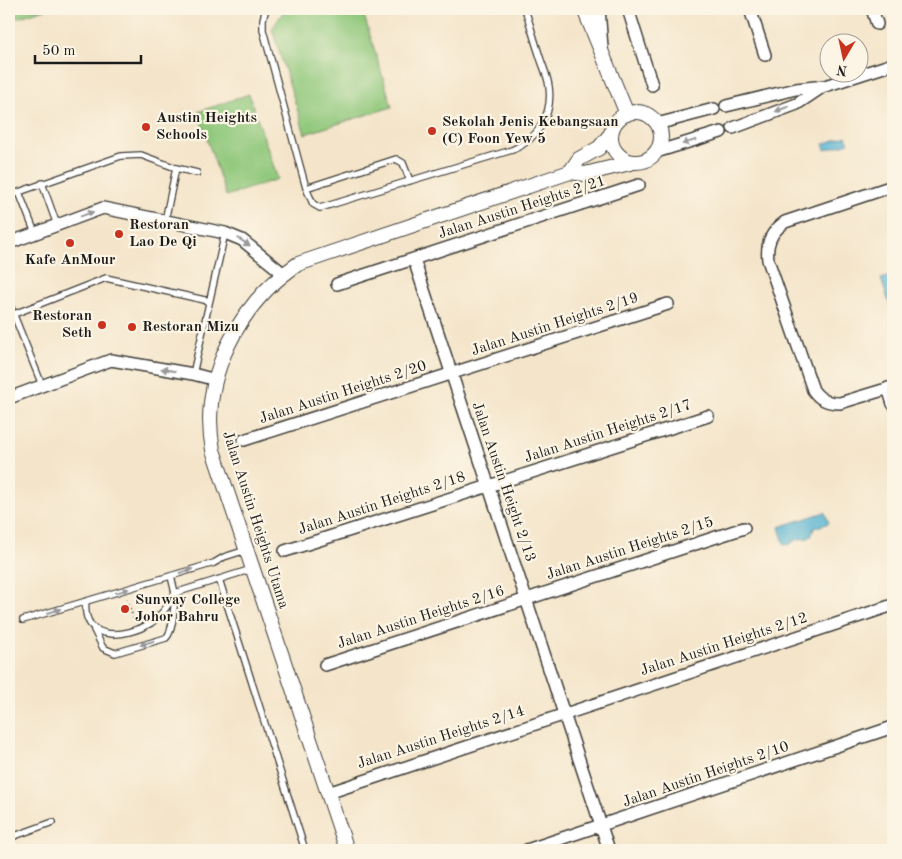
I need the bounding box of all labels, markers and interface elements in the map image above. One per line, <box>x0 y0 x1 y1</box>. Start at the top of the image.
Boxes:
scale bar <box>35 32 141 64</box>
north arrow <box>820 32 870 82</box>
text: 50 m <box>42 44 76 59</box>
text: N <box>835 62 849 78</box>
one-way arrow <box>774 105 789 113</box>
place label: Austin Heights Schools <box>156 111 257 143</box>
place label: Sekolah Jenis Kebangsaan (C) Foon Yew 5 <box>442 115 619 147</box>
marker: Austin Heights Schools <box>140 121 152 133</box>
marker: Sekolah Jenis Kebangsaan (C) Foon Yew 5 <box>426 125 438 137</box>
one-way arrow <box>681 139 696 146</box>
street label: Jalan Austin Heights 2/21 <box>437 174 607 242</box>
one-way arrow <box>80 210 95 217</box>
place label: Restoran Lao De Qi <box>129 218 197 250</box>
marker: Restoran Lao De Qi <box>113 228 125 240</box>
marker: Kafe AnMour <box>64 237 76 249</box>
one-way arrow <box>237 238 251 247</box>
place label: Kafe AnMour <box>24 253 116 268</box>
street label: Jalan Austin Heights 2/19 <box>470 291 640 359</box>
place label: Restoran Seth <box>32 309 92 341</box>
marker: Restoran Seth <box>96 319 108 331</box>
place label: Restoran Mizu <box>142 320 239 335</box>
marker: Restoran Mizu <box>126 321 138 333</box>
street label: Jalan Austin Heights 2/20 <box>258 359 428 427</box>
one-way arrow <box>160 365 176 373</box>
street label: Jalan Austin Heights 2/17 <box>523 398 693 466</box>
street label: Jalan Austin Height 2/13 <box>469 400 537 564</box>
street label: Jalan Austin Heights Utama <box>219 429 291 611</box>
street label: Jalan Austin Heights 2/18 <box>297 470 467 538</box>
street label: Jalan Austin Heights 2/15 <box>545 515 715 583</box>
one-way arrow <box>179 567 194 575</box>
street label: Jalan Austin Heights 2/16 <box>336 584 506 652</box>
one-way arrow <box>114 586 129 594</box>
place label: Sunway College Johor Bahru <box>135 593 240 625</box>
marker: Sunway College Johor Bahru <box>119 603 131 615</box>
one-way arrow <box>47 606 62 614</box>
street label: Jalan Austin Heights 2/12 <box>639 611 809 679</box>
one-way arrow <box>139 640 154 648</box>
street label: Jalan Austin Heights 2/14 <box>356 704 526 772</box>
street label: Jalan Austin Heights 2/10 <box>621 739 791 811</box>

